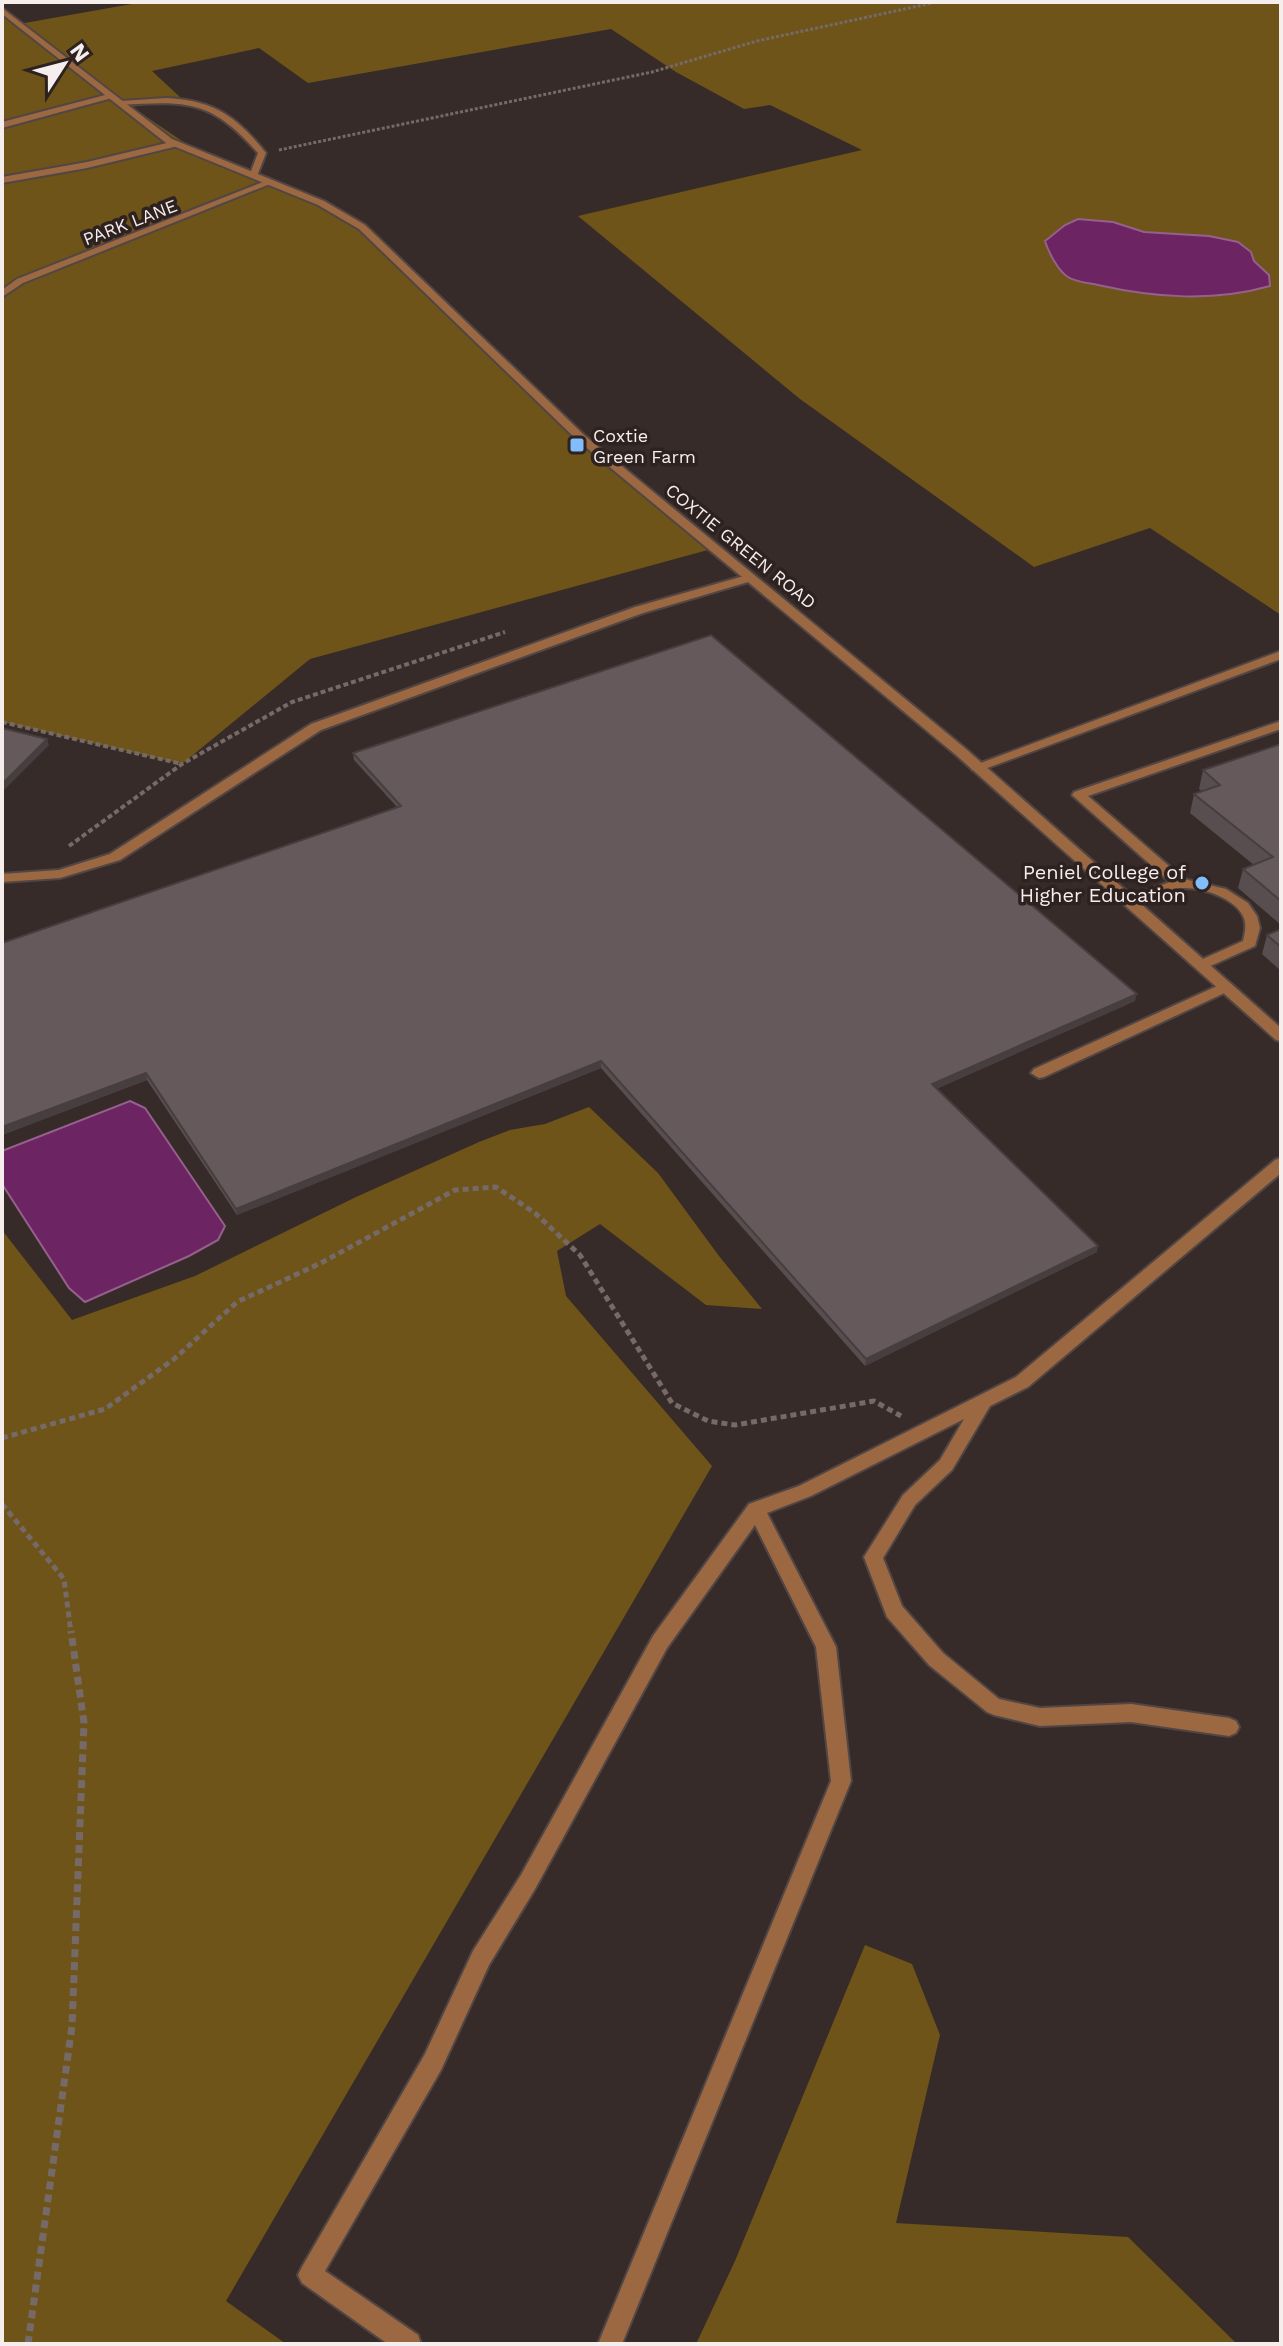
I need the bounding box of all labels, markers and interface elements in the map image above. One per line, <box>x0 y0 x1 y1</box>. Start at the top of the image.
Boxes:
north arrow <box>24 24 104 104</box>
text: N <box>65 39 95 66</box>
street label: PARK LANE <box>80 194 180 250</box>
place label: Coxtie Green Farm <box>593 425 696 467</box>
marker: Coxtie Green Farm <box>568 436 586 454</box>
street label: COXTIE GREEN ROAD <box>662 479 820 613</box>
place label: Peniel College of Higher Education <box>1019 860 1186 907</box>
marker: Peniel College of Higher Education <box>1193 874 1211 892</box>

